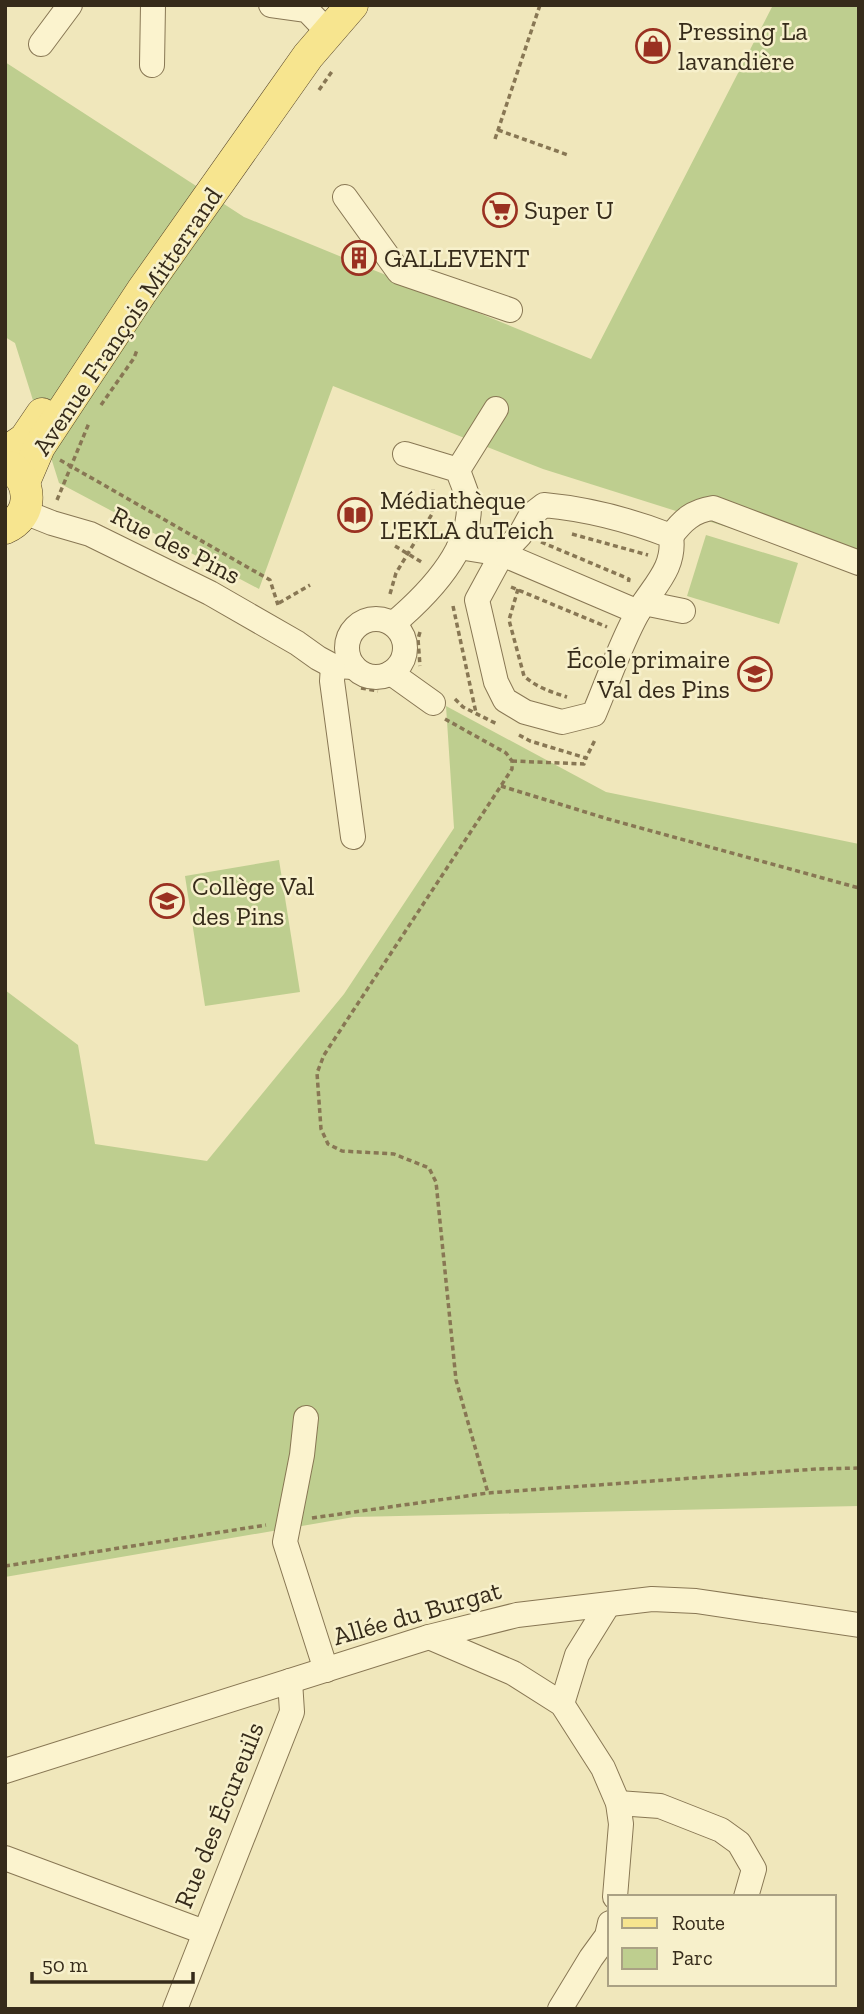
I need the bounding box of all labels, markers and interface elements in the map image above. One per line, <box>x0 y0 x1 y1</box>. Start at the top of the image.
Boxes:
place label: Pressing La lavandière <box>678 15 808 77</box>
shop icon: Pressing La lavandière <box>634 27 672 65</box>
street label: Avenue François Mitterrand <box>25 181 229 461</box>
supermarket icon: Super U <box>481 191 519 229</box>
place label: Super U <box>524 194 614 226</box>
building icon: GALLEVENT <box>340 239 378 277</box>
place label: GALLEVENT <box>384 242 530 274</box>
place label: Médiathèque L'EKLA duTeich <box>380 484 554 546</box>
library icon: Médiathèque L'EKLA duTeich <box>336 496 374 534</box>
street label: Rue des Pins <box>106 499 246 591</box>
place label: École primaire Val des Pins <box>566 643 730 705</box>
school or university icon: École primaire Val des Pins <box>736 655 774 693</box>
place label: Collège Val des Pins <box>192 870 314 932</box>
school or university icon: Collège Val des Pins <box>148 882 186 920</box>
street label: Allée du Burgat <box>329 1574 505 1652</box>
street label: Rue des Écureuils <box>167 1717 271 1913</box>
legend <box>608 1895 836 1986</box>
text: Route <box>672 1910 725 1935</box>
scale bar <box>32 1940 192 1984</box>
text: Parc <box>672 1945 713 1970</box>
text: 50 m <box>42 1952 88 1977</box>

